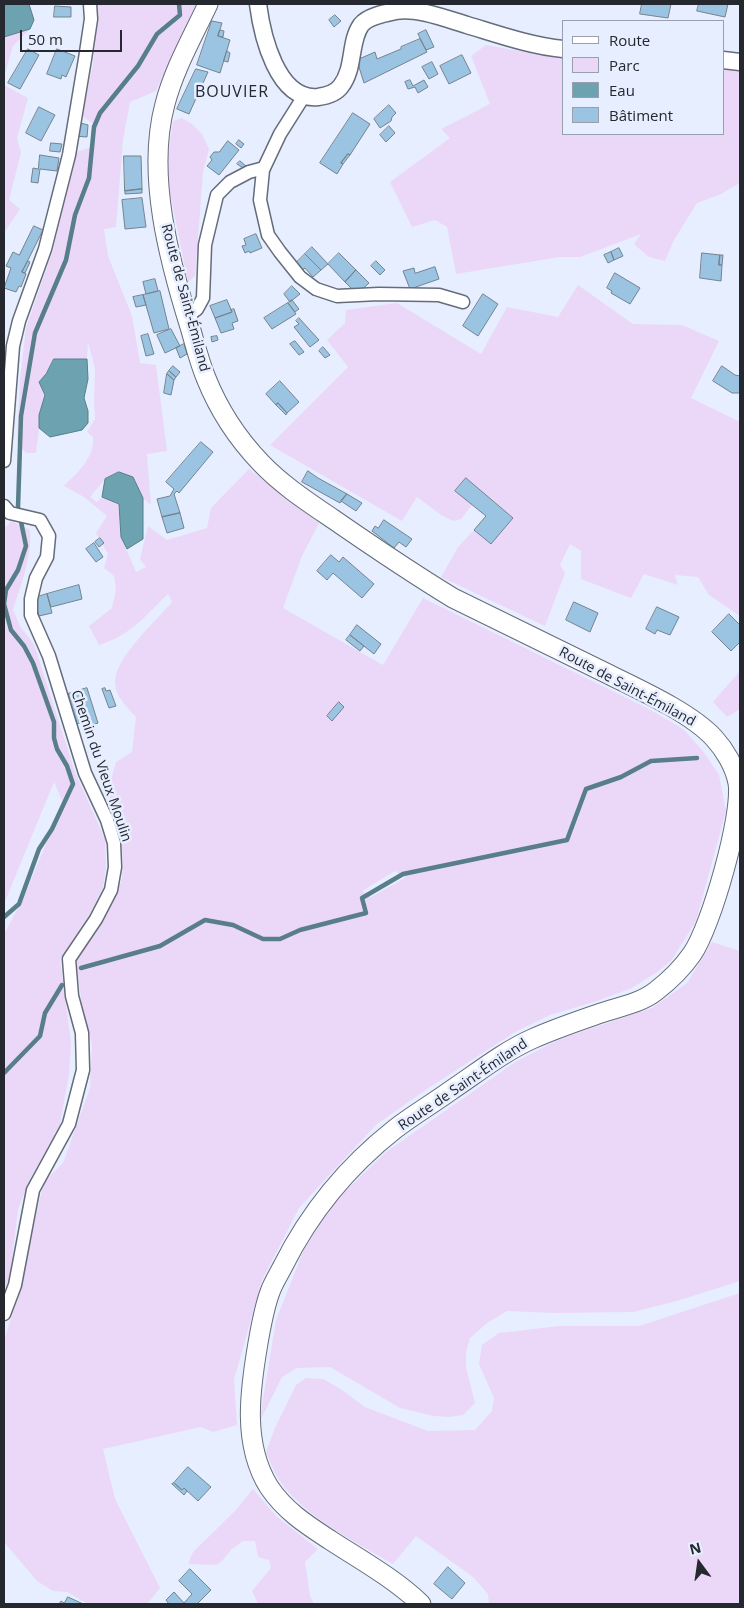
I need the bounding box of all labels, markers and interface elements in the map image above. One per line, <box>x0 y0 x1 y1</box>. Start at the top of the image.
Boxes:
scale bar <box>22 20 125 52</box>
legend <box>562 20 724 135</box>
text: 50 m <box>28 29 63 49</box>
text: Route <box>609 30 650 50</box>
text: Parc <box>609 55 640 75</box>
text: Eau <box>609 80 635 100</box>
district label: BOUVIER <box>194 82 270 102</box>
text: Bâtiment <box>609 105 673 125</box>
street label: Route de Saint-Émiland <box>157 222 213 374</box>
street label: Route de Saint-Émiland <box>556 644 698 730</box>
street label: Chemin du Vieux Moulin <box>67 688 135 844</box>
street label: Route de Saint-Émiland <box>395 1036 531 1134</box>
text: N <box>687 1537 703 1559</box>
north arrow <box>674 1538 724 1588</box>

